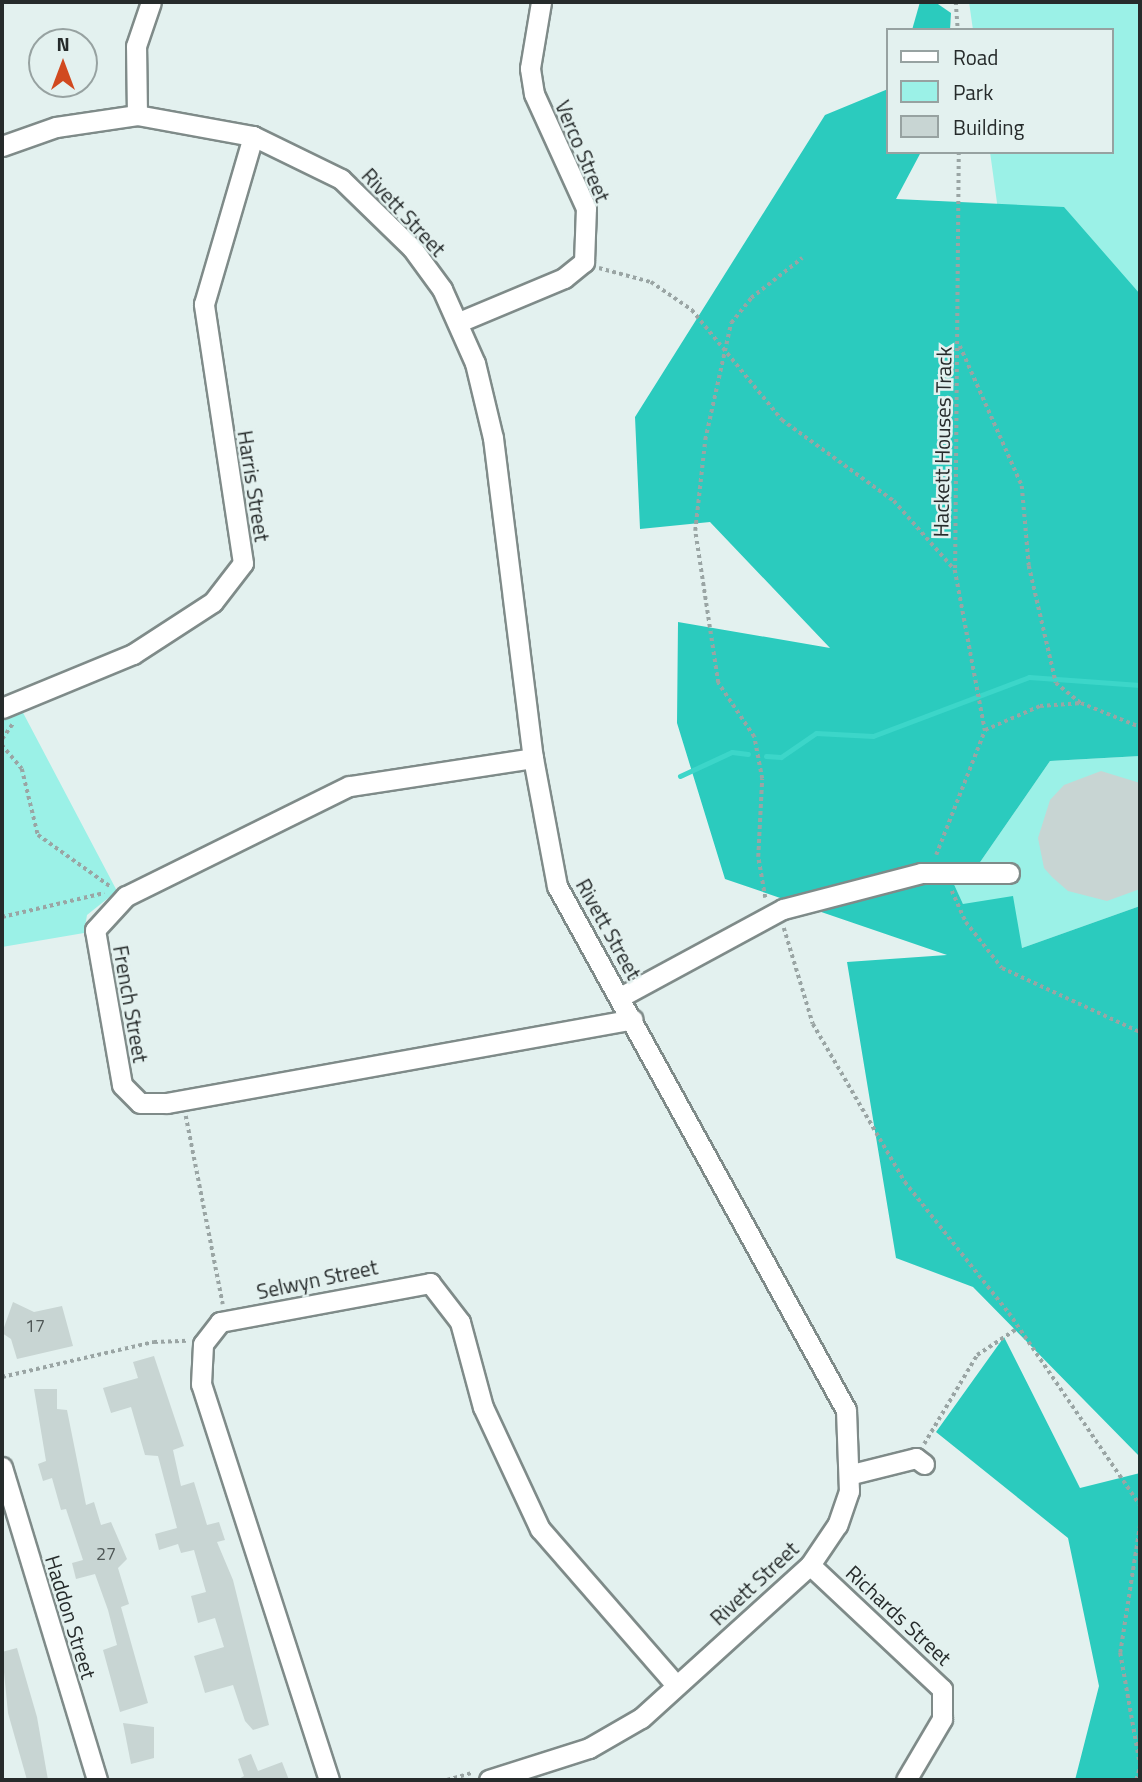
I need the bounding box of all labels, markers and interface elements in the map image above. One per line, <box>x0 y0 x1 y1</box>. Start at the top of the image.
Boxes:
north arrow <box>28 28 98 98</box>
legend <box>886 28 1114 154</box>
text: N <box>56 29 70 58</box>
text: Road <box>953 41 998 73</box>
text: Park <box>953 76 993 108</box>
street label: Verco Street <box>550 96 616 206</box>
text: Building <box>953 111 1024 143</box>
street label: Rivett Street <box>357 163 451 261</box>
street label: Hackett Houses Track <box>928 346 956 538</box>
street label: Harris Street <box>233 429 275 543</box>
street label: Rivett Street <box>571 874 647 984</box>
street label: French Street <box>108 943 154 1065</box>
street label: Selwyn Street <box>254 1254 380 1304</box>
house number: 17 <box>25 1315 45 1337</box>
street label: Rivett Street <box>705 1536 803 1630</box>
house number: 27 <box>96 1543 116 1565</box>
street label: Haddon Street <box>40 1552 102 1682</box>
street label: Richards Street <box>841 1560 957 1670</box>

